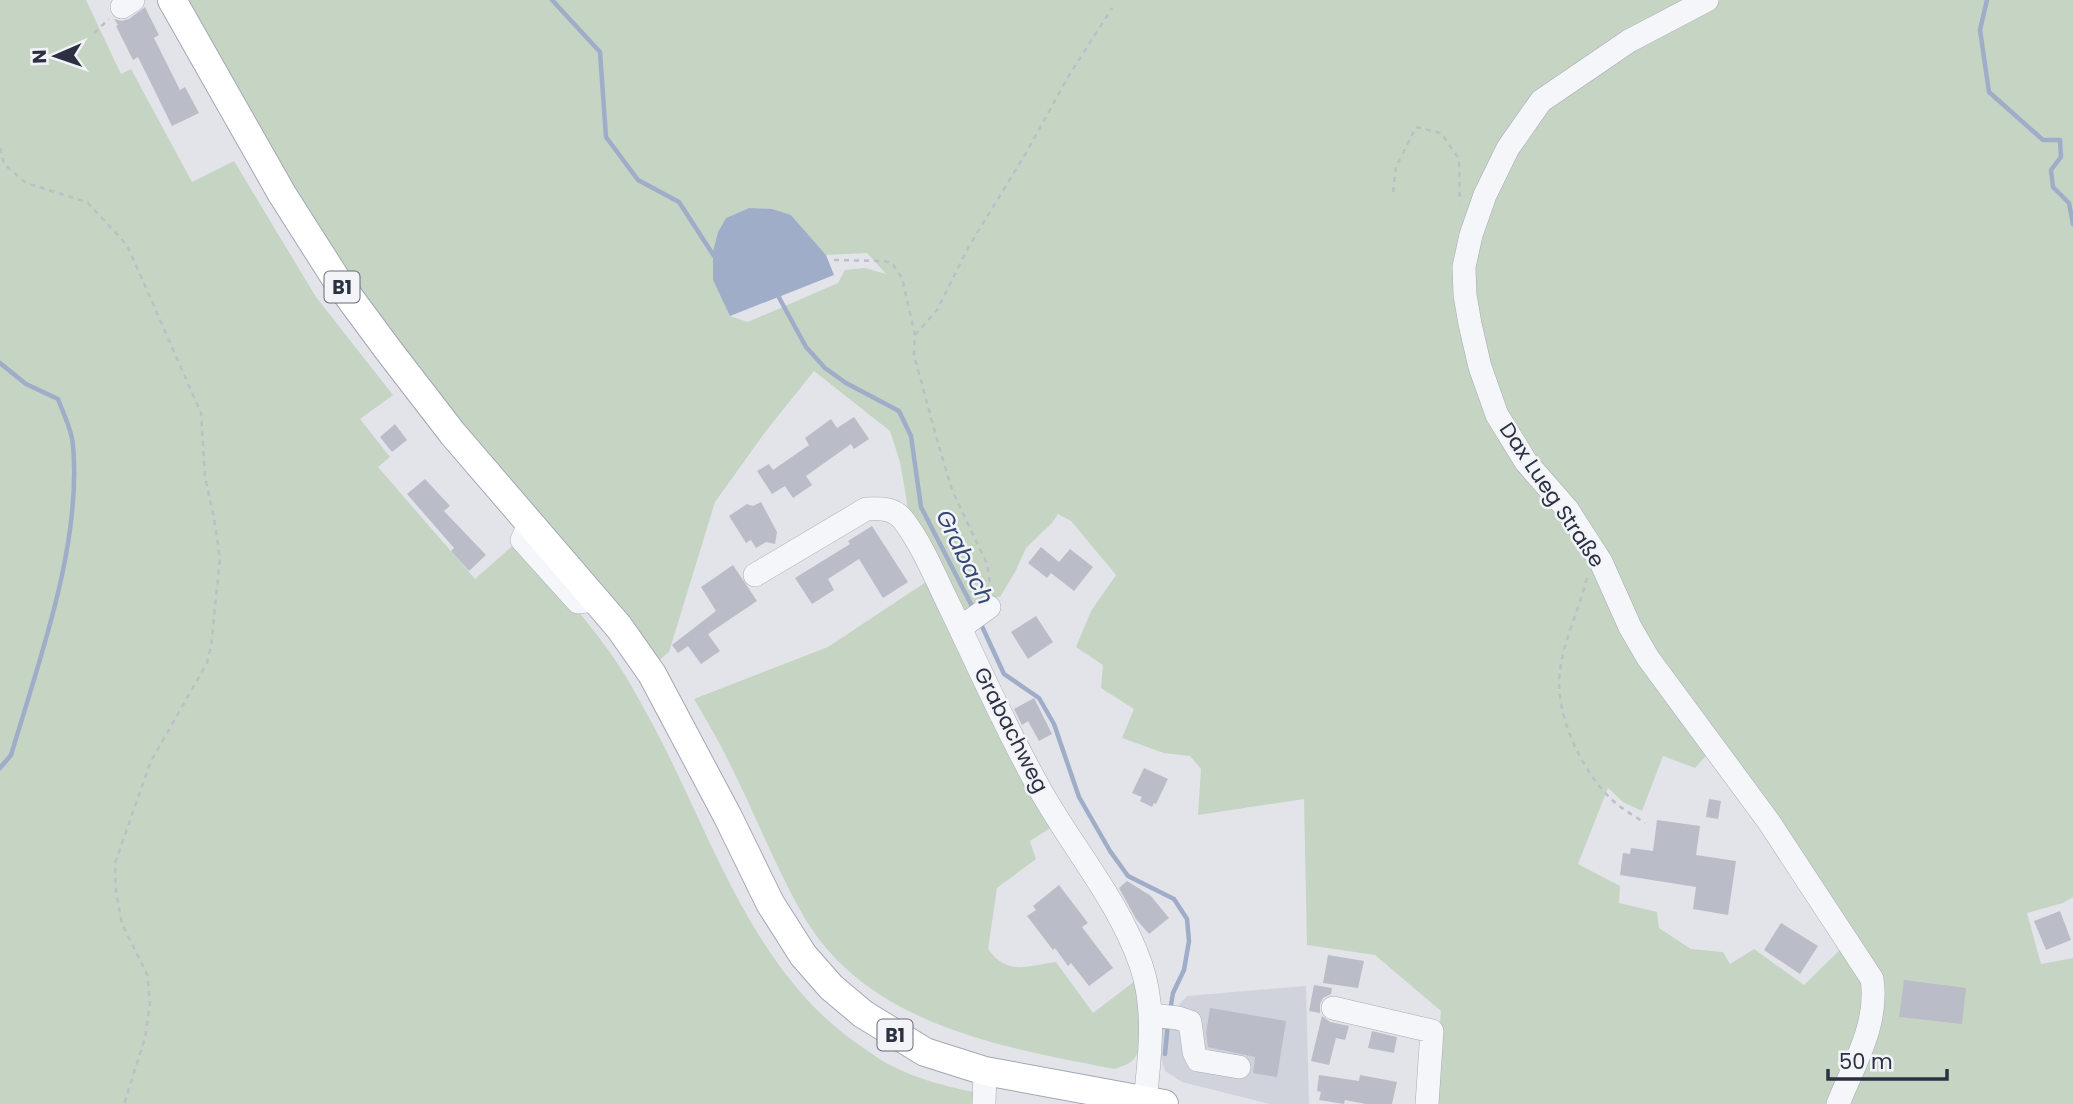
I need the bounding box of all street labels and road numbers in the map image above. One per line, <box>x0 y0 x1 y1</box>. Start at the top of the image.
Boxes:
road number: B1 <box>324 272 360 302</box>
street label: Dax Lueg Straße <box>1493 416 1612 573</box>
street label: Grabachweg <box>967 662 1056 798</box>
road number: B1 <box>878 1020 912 1050</box>

